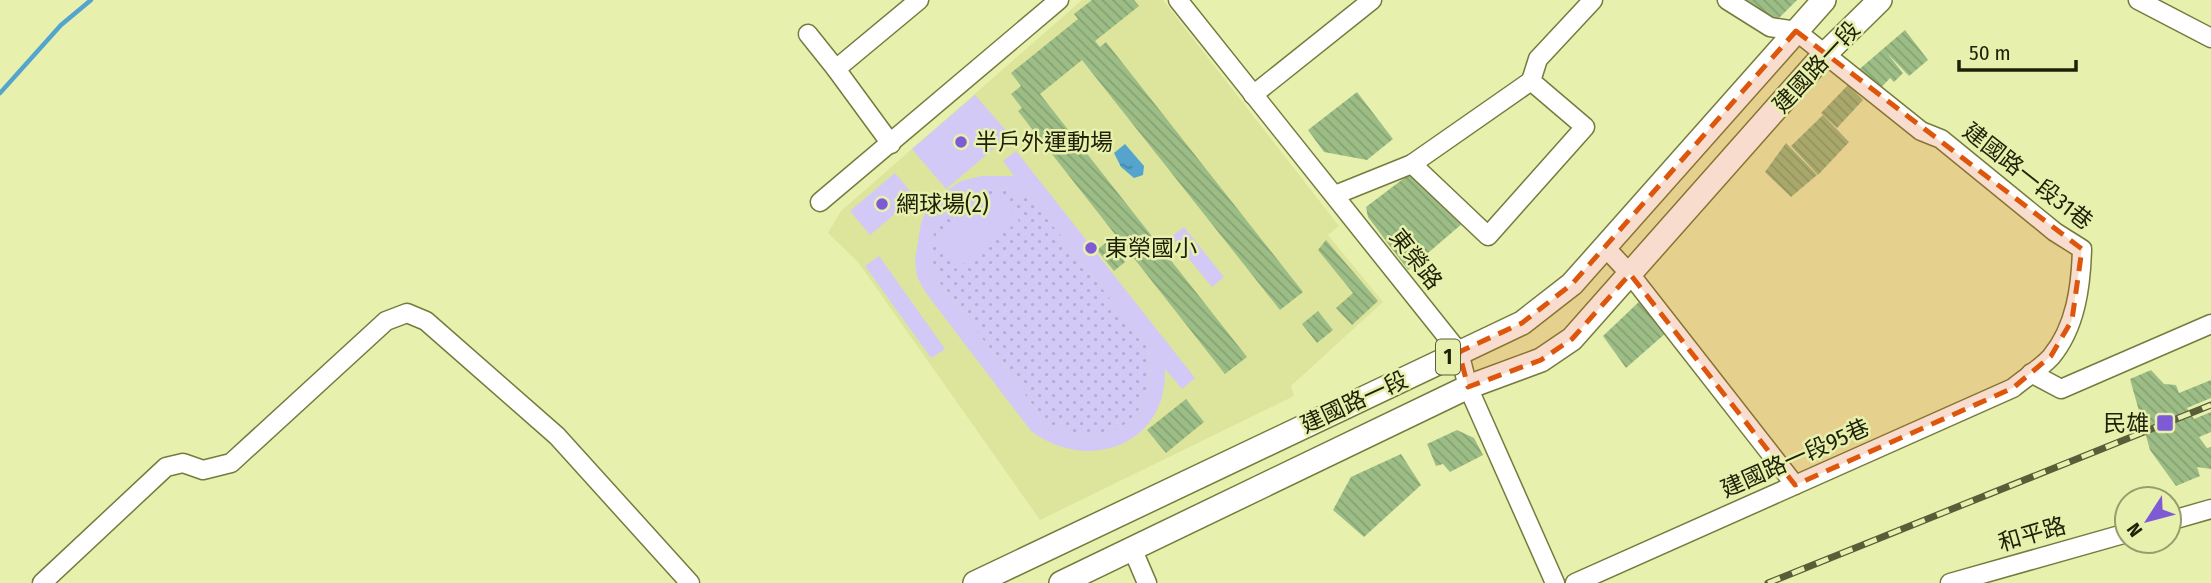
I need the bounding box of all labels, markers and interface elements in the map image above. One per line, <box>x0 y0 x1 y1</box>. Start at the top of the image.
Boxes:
street label: 建國路一段 <box>1767 15 1865 119</box>
scale bar <box>1959 28 2076 72</box>
text: 50 m <box>1969 40 2011 66</box>
street label: 建國路一段31巷 <box>1958 117 2098 235</box>
place label: 半戶外運動場 <box>975 128 1113 156</box>
marker: 半戶外運動場 <box>953 134 969 150</box>
place label: 網球場(2) <box>896 190 989 218</box>
marker: 網球場(2) <box>874 196 890 212</box>
street label: 東榮路 <box>1384 223 1448 295</box>
place label: 東榮國小 <box>1105 234 1197 262</box>
marker: 東榮國小 <box>1083 240 1099 256</box>
road number: 1 <box>1436 340 1460 374</box>
street label: 建國路一段 <box>1296 365 1412 439</box>
place label: 民雄 <box>2103 409 2149 437</box>
street label: 建國路一段95巷 <box>1716 413 1874 503</box>
marker: 民雄 <box>2155 413 2175 433</box>
north arrow <box>2113 485 2183 555</box>
street label: 和平路 <box>1995 511 2069 557</box>
text: N <box>2122 518 2147 541</box>

